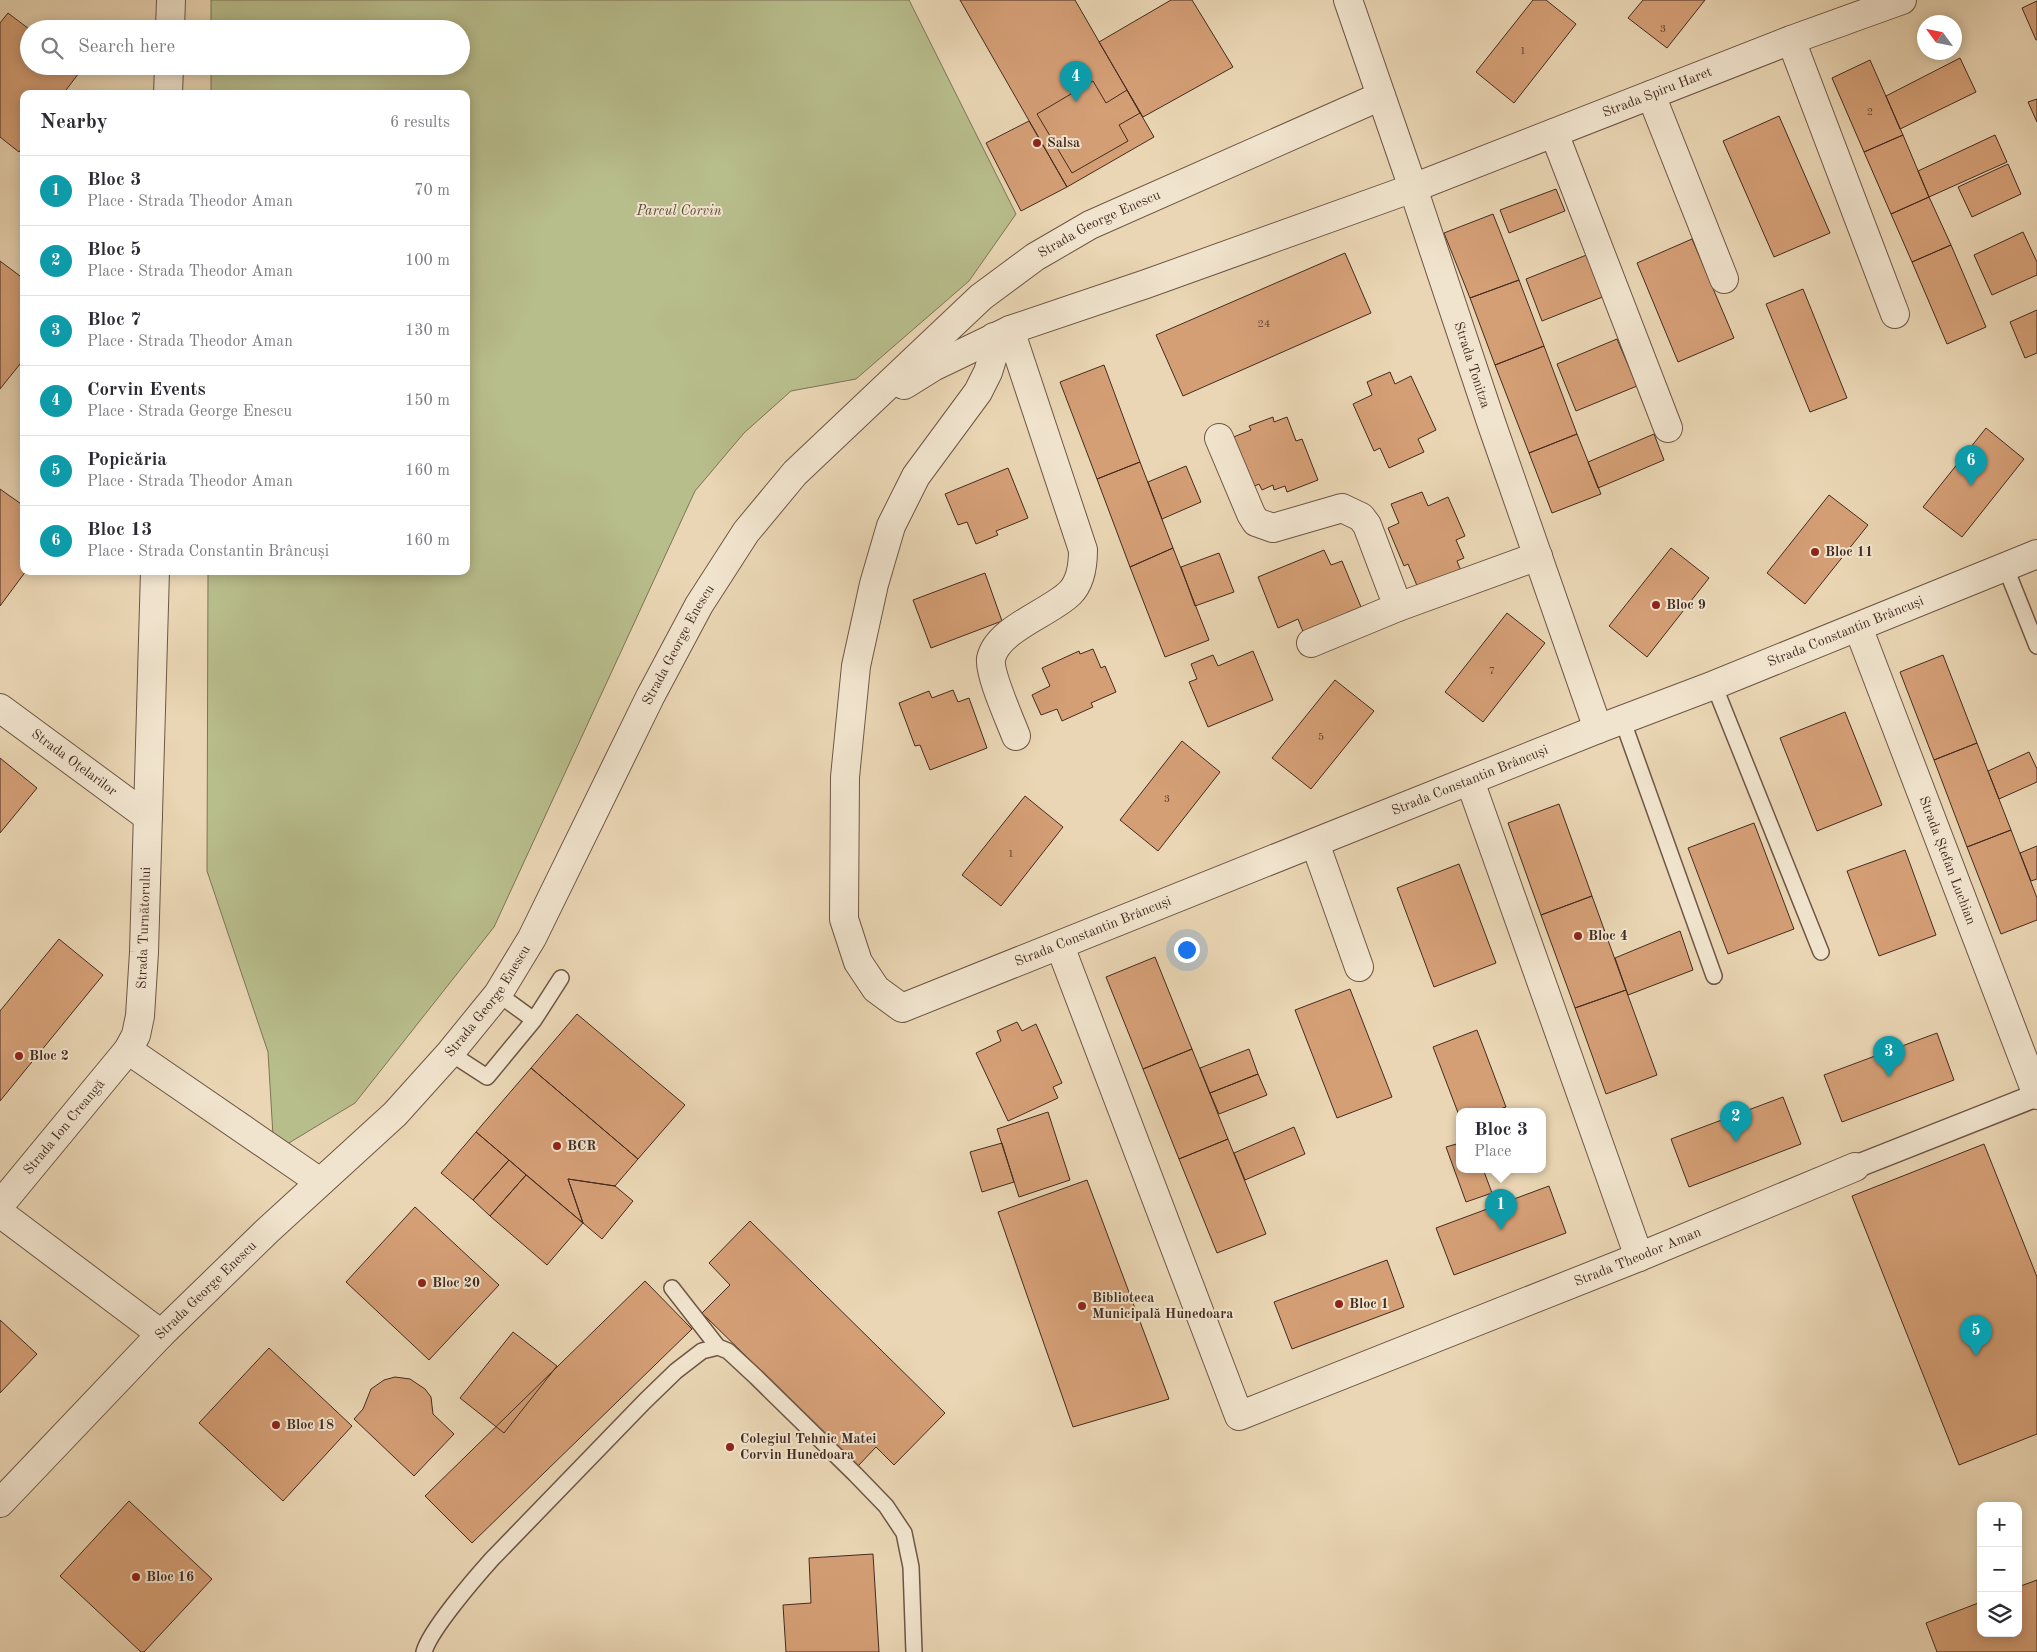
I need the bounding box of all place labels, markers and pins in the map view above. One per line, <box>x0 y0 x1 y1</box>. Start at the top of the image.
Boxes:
pin: 4 <box>1060 61 1092 102</box>
place label: Salsa <box>1047 136 1080 150</box>
marker: Salsa <box>1031 137 1043 149</box>
pin: 6 <box>1955 445 1987 486</box>
place label: Bloc 11 <box>1825 545 1873 559</box>
marker: Bloc 11 <box>1809 546 1821 558</box>
place label: Bloc 9 <box>1666 598 1706 612</box>
marker: Bloc 9 <box>1650 599 1662 611</box>
place label: Bloc 4 <box>1588 929 1628 943</box>
marker: Bloc 4 <box>1572 930 1584 942</box>
pin: 3 <box>1873 1036 1905 1077</box>
place label: Bloc 2 <box>29 1049 69 1063</box>
marker: Bloc 2 <box>13 1050 25 1062</box>
pin: 2 <box>1720 1101 1752 1142</box>
place label: BCR <box>567 1139 596 1153</box>
marker: BCR <box>551 1140 563 1152</box>
pin: 1 <box>1485 1189 1517 1230</box>
place label: Bloc 20 <box>432 1276 480 1290</box>
marker: Bloc 20 <box>416 1277 428 1289</box>
place label: Biblioteca Municipală Hunedoara <box>1092 1291 1233 1321</box>
place label: Bloc 1 <box>1349 1297 1389 1311</box>
marker: Bloc 1 <box>1333 1298 1345 1310</box>
marker: Biblioteca Municipală Hunedoara <box>1076 1300 1088 1312</box>
pin: 5 <box>1960 1315 1992 1356</box>
place label: Bloc 18 <box>286 1418 334 1432</box>
marker: Bloc 18 <box>270 1419 282 1431</box>
place label: Colegiul Tehnic Matei Corvin Hunedoara <box>740 1432 876 1462</box>
marker: Colegiul Tehnic Matei Corvin Hunedoara <box>724 1441 736 1453</box>
place label: Bloc 16 <box>146 1570 194 1584</box>
marker: Bloc 16 <box>130 1571 142 1583</box>

